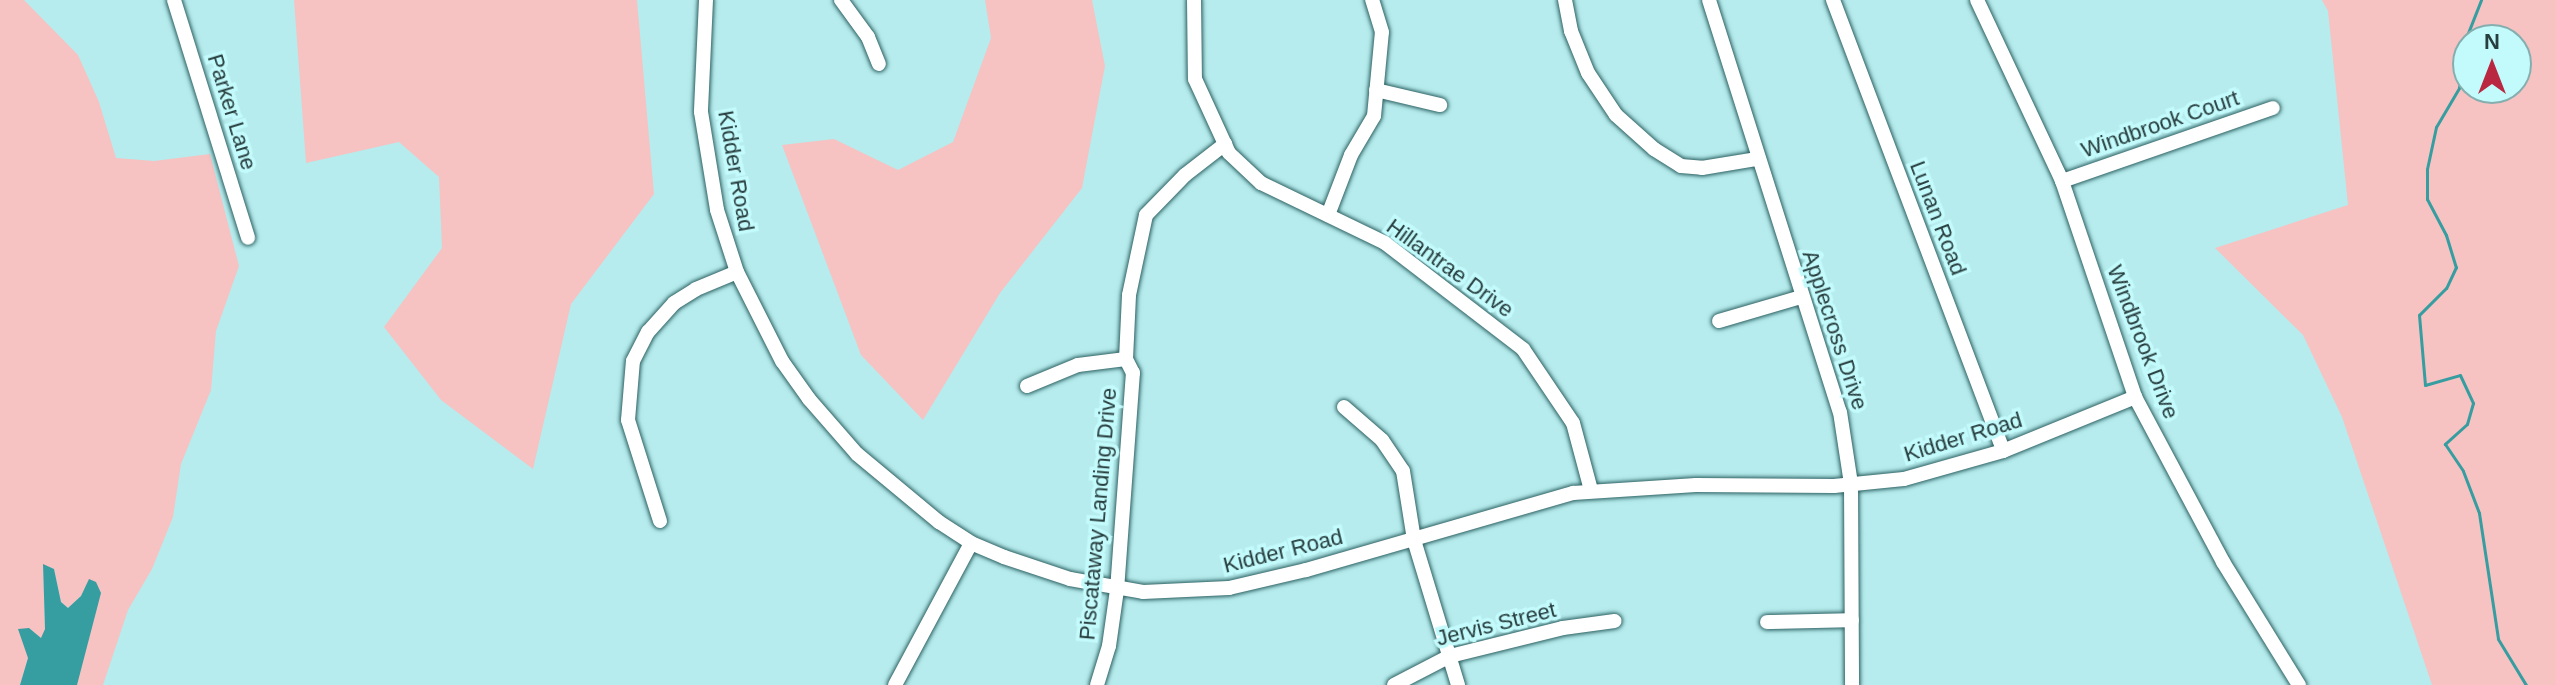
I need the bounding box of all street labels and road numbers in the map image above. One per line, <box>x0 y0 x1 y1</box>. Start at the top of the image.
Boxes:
street label: Parker Lane <box>202 51 262 173</box>
street label: Windbrook Court <box>2078 85 2242 163</box>
street label: Kidder Road <box>712 108 760 234</box>
street label: Lunan Road <box>1904 157 1972 279</box>
street label: Hillantrae Drive <box>1381 213 1519 323</box>
street label: Applecross Drive <box>1797 247 1873 413</box>
street label: Windbrook Drive <box>2102 261 2184 423</box>
street label: Piscataway Landing Drive <box>1074 387 1122 641</box>
street label: Kidder Road <box>1901 406 2025 468</box>
street label: Kidder Road <box>1220 523 1346 579</box>
street label: Jervis Street <box>1433 596 1559 652</box>

